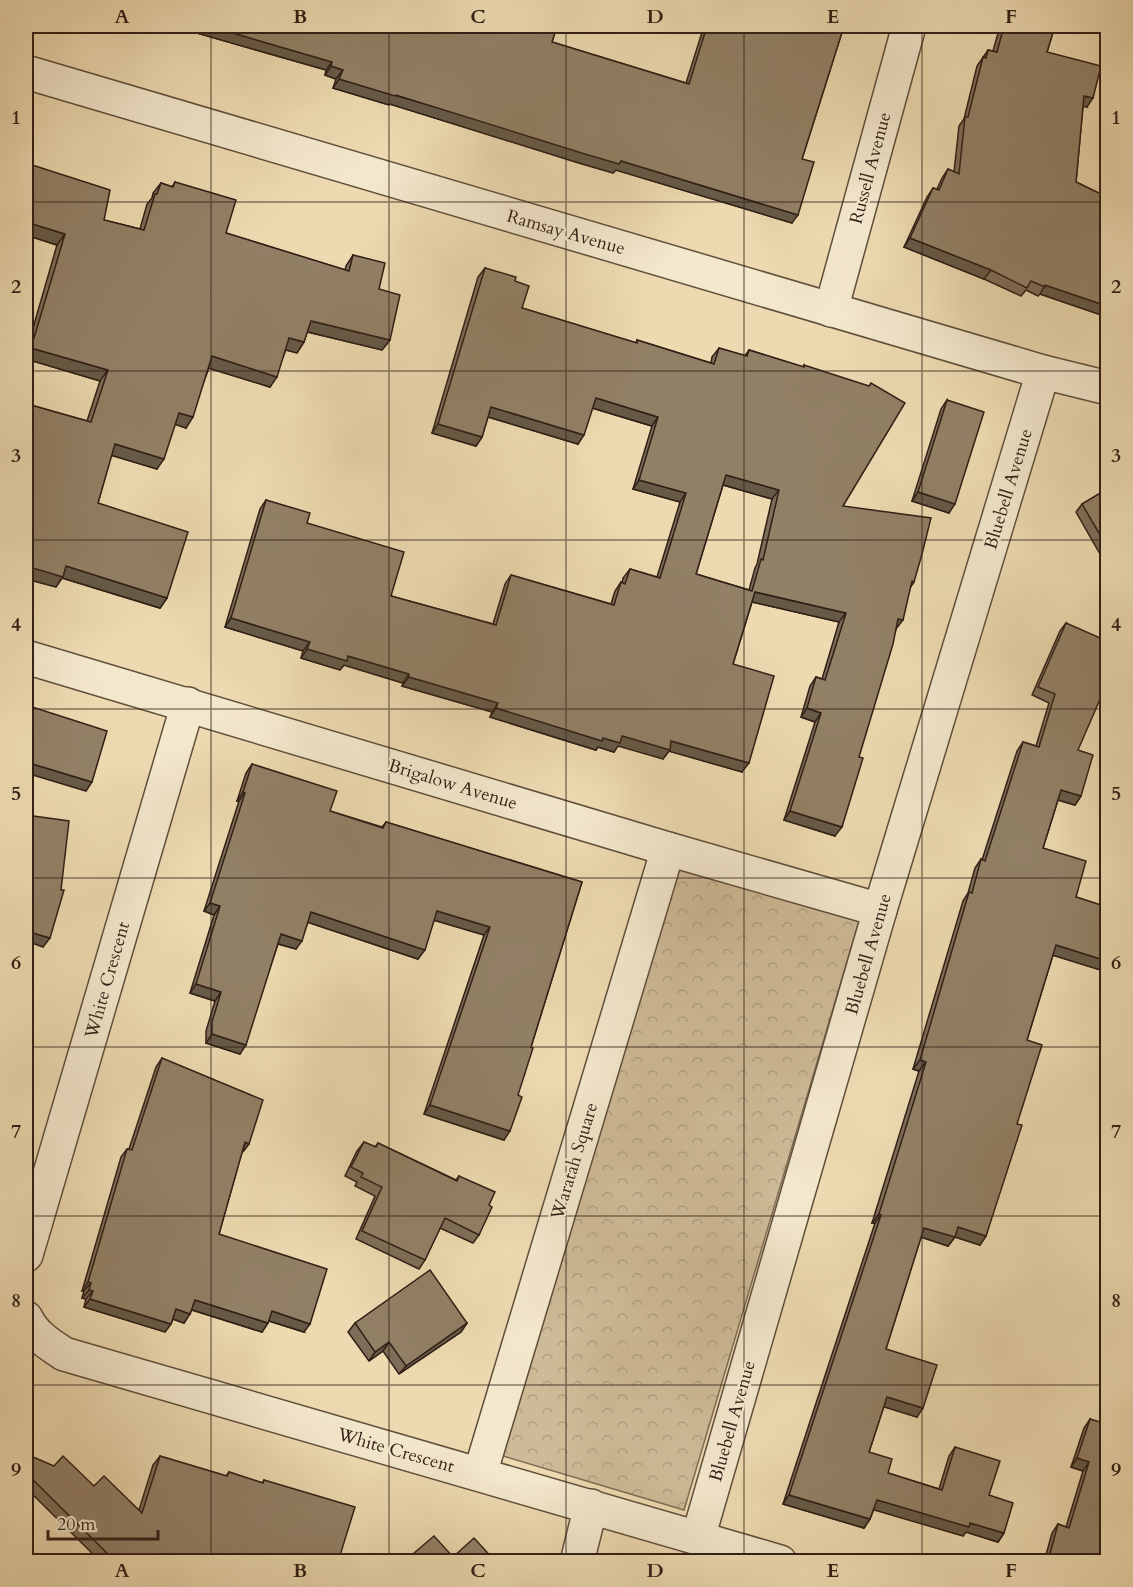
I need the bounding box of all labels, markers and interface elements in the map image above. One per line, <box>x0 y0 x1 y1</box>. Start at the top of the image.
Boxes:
text: A <box>114 3 130 30</box>
text: B <box>293 3 307 30</box>
text: C <box>470 3 486 30</box>
text: D <box>646 3 664 30</box>
text: E <box>827 3 839 30</box>
text: F <box>1005 3 1017 30</box>
text: 1 <box>11 104 21 131</box>
text: 1 <box>1111 104 1121 131</box>
street label: Russell Avenue <box>844 109 897 227</box>
street label: Ramsay Avenue <box>504 204 628 261</box>
text: 2 <box>11 273 21 300</box>
text: 2 <box>1111 273 1121 300</box>
street label: Bluebell Avenue <box>978 426 1039 553</box>
text: 3 <box>11 442 21 469</box>
text: 3 <box>1111 442 1121 469</box>
text: 4 <box>11 611 21 638</box>
text: 4 <box>1111 611 1121 638</box>
street label: Brigalow Avenue <box>385 753 520 816</box>
text: 5 <box>11 780 21 807</box>
text: 5 <box>1111 780 1121 807</box>
street label: Bluebell Avenue <box>839 891 898 1018</box>
street label: White Crescent <box>79 919 136 1042</box>
text: 6 <box>11 949 21 976</box>
text: 6 <box>1111 949 1121 976</box>
street label: Waratah Square <box>545 1100 604 1224</box>
text: 7 <box>11 1118 21 1145</box>
text: 7 <box>1111 1118 1121 1145</box>
text: 8 <box>11 1287 21 1314</box>
text: 8 <box>1111 1287 1121 1314</box>
street label: Bluebell Avenue <box>703 1358 762 1485</box>
street label: White Crescent <box>334 1422 457 1479</box>
text: 9 <box>11 1456 21 1483</box>
text: 9 <box>1111 1456 1121 1483</box>
scale bar <box>48 1503 158 1541</box>
text: 20 m <box>57 1512 96 1537</box>
text: A <box>114 1557 130 1584</box>
text: B <box>293 1557 307 1584</box>
text: C <box>470 1557 486 1584</box>
text: D <box>646 1557 664 1584</box>
text: E <box>827 1557 839 1584</box>
text: F <box>1005 1557 1017 1584</box>

